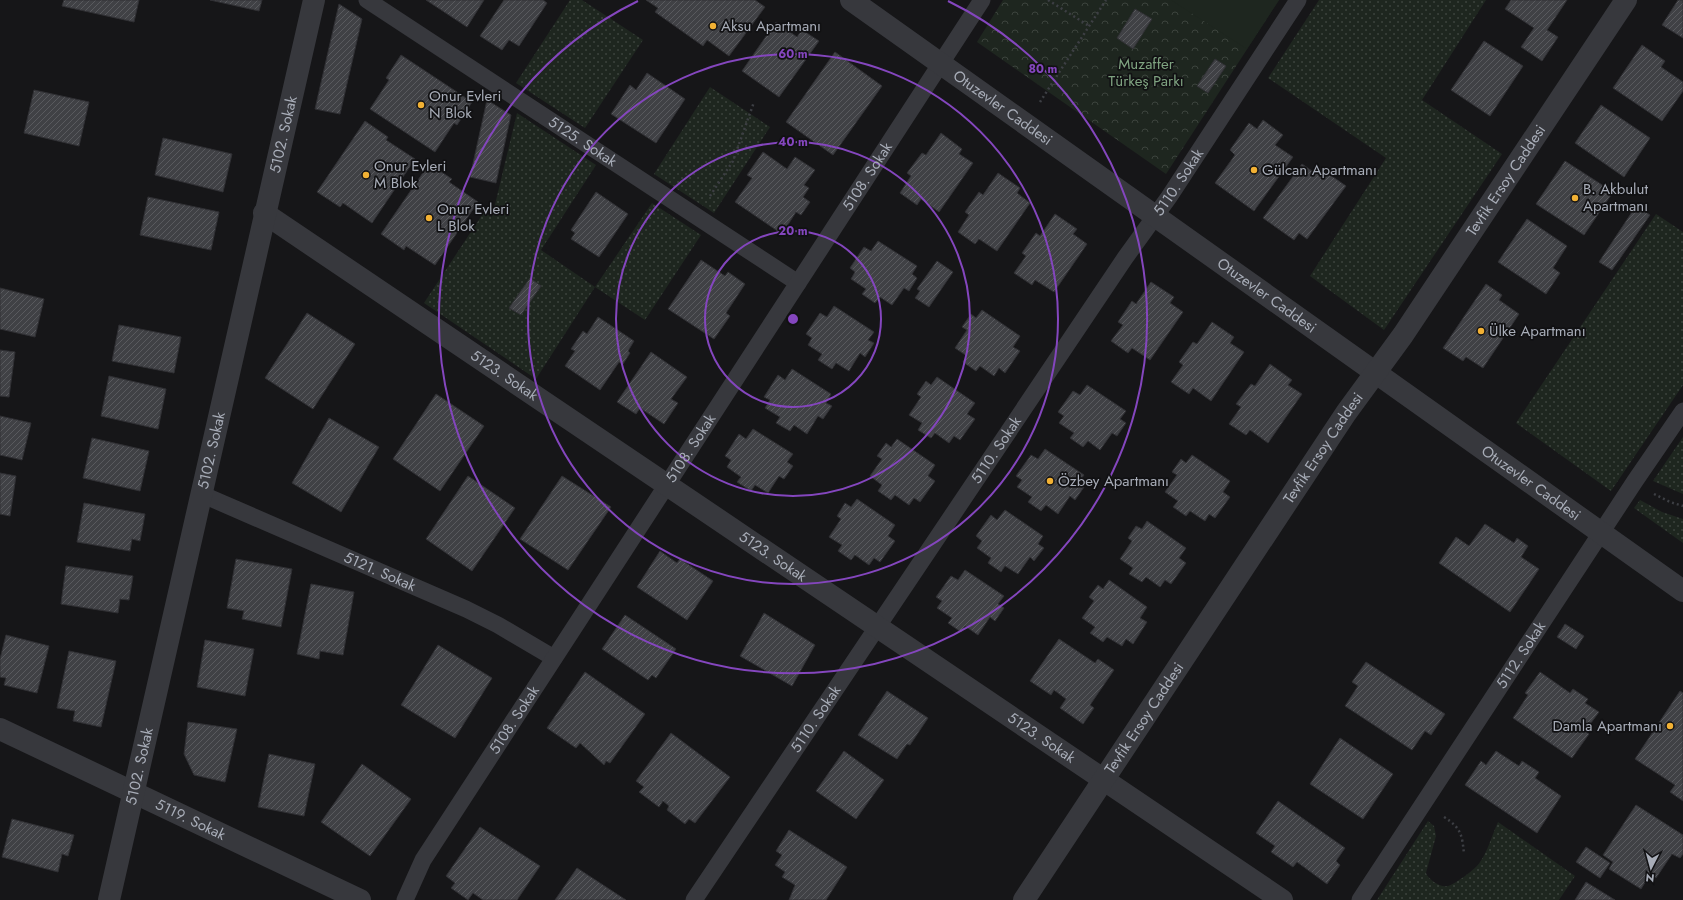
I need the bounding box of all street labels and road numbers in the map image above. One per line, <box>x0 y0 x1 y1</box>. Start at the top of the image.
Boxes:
street label: Otuzevler Caddesi <box>948 65 1057 151</box>
street label: 5102. Sokak <box>264 93 303 175</box>
street label: 5125. Sokak <box>544 111 622 172</box>
street label: Tevfik Ersoy Caddesi <box>1461 120 1551 241</box>
street label: 5108. Sokak <box>837 137 898 215</box>
street label: 5110. Sokak <box>1148 144 1209 220</box>
street label: Otuzevler Caddesi <box>1213 252 1321 338</box>
street label: 5123. Sokak <box>466 344 543 406</box>
street label: Tevfik Ersoy Caddesi <box>1278 388 1368 508</box>
street label: 5102. Sokak <box>192 409 231 491</box>
street label: 5108. Sokak <box>660 409 721 487</box>
street label: 5110. Sokak <box>966 412 1027 488</box>
street label: Otuzevler Caddesi <box>1477 440 1585 526</box>
street label: 5123. Sokak <box>735 526 812 588</box>
street label: 5121. Sokak <box>340 546 420 597</box>
street label: 5112. Sokak <box>1491 617 1551 693</box>
street label: Tevfik Ersoy Caddesi <box>1099 658 1189 778</box>
street label: 5108. Sokak <box>484 681 545 759</box>
street label: 5110. Sokak <box>785 681 846 757</box>
street label: 5123. Sokak <box>1003 707 1080 769</box>
street label: 5102. Sokak <box>120 725 159 807</box>
street label: 5119. Sokak <box>152 793 230 846</box>

